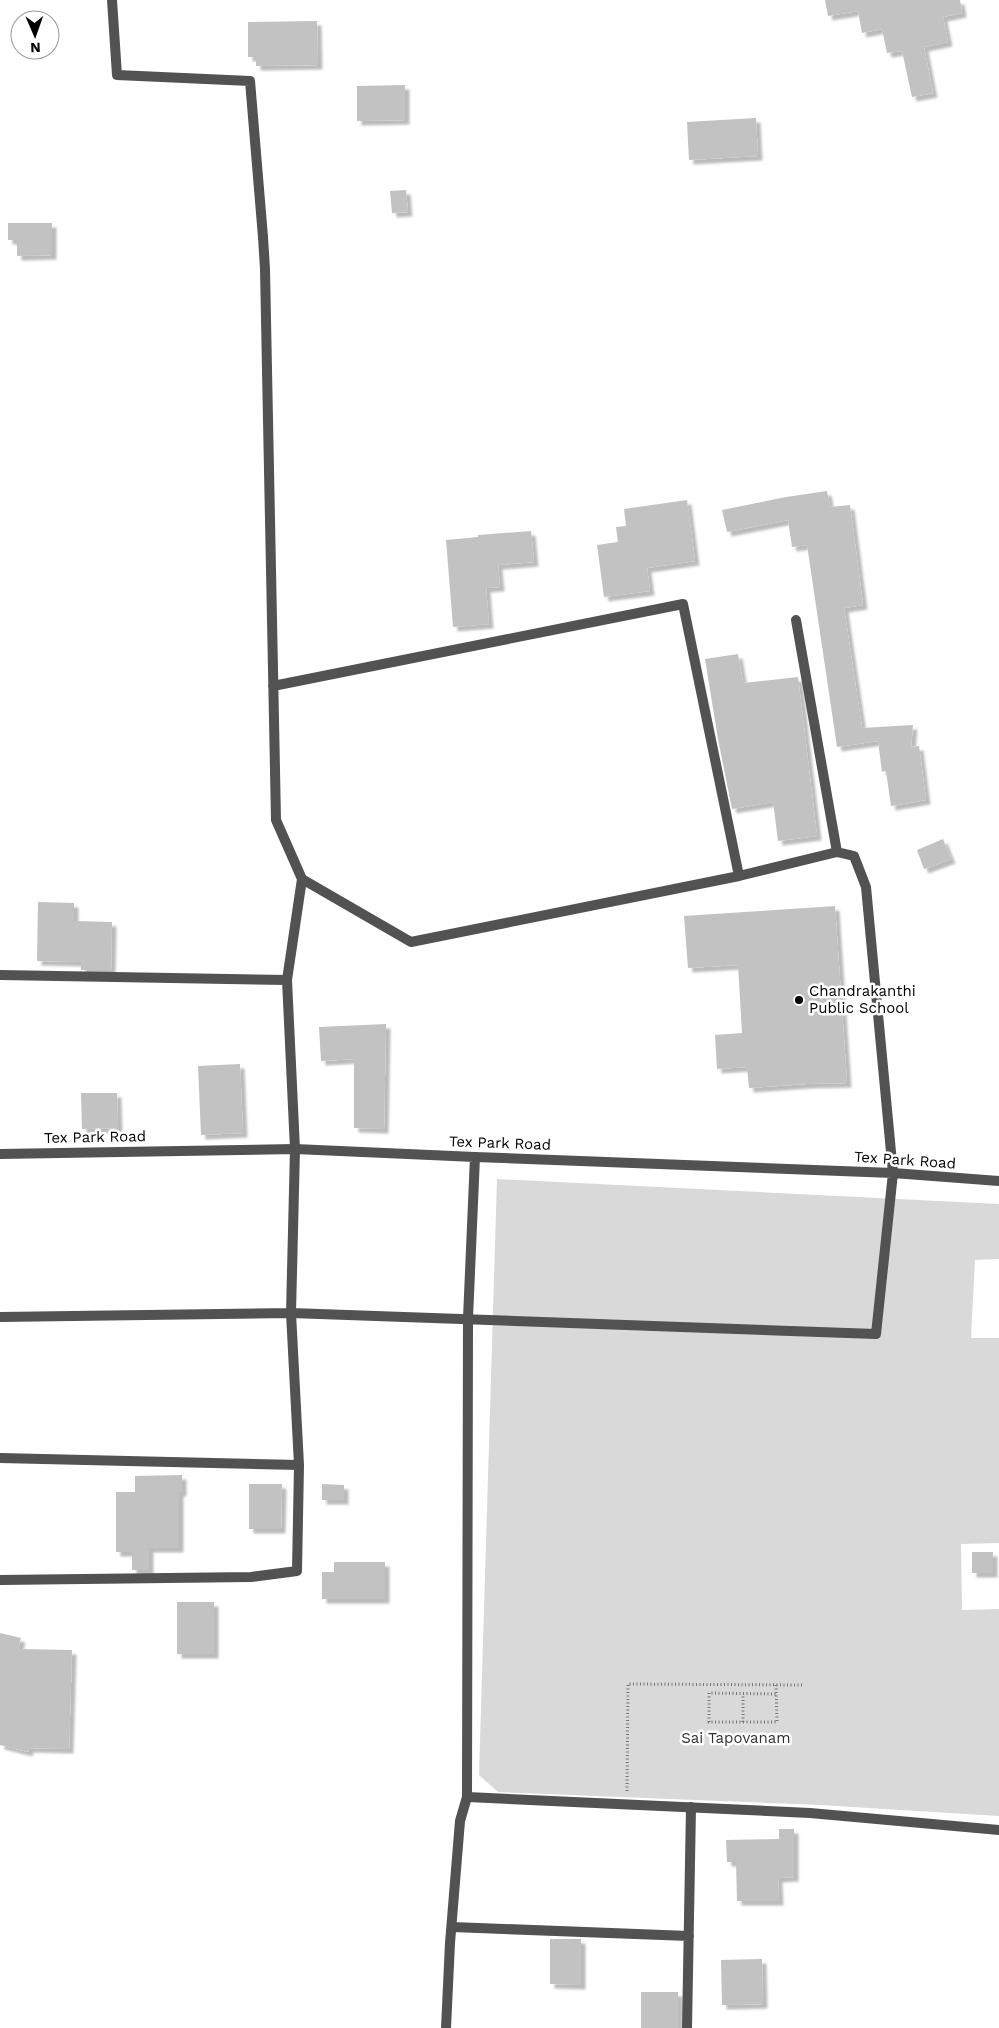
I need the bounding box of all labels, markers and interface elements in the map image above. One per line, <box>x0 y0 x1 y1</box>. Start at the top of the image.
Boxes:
north arrow <box>10 10 60 60</box>
text: N <box>30 40 41 56</box>
place label: Chandrakanthi Public School <box>809 982 916 1017</box>
marker: Chandrakanthi Public School <box>793 994 805 1006</box>
street label: Tex Park Road <box>44 1127 146 1147</box>
street label: Tex Park Road <box>449 1132 551 1154</box>
street label: Tex Park Road <box>853 1147 957 1173</box>
park label: Sai Tapovanam <box>681 1729 791 1747</box>

